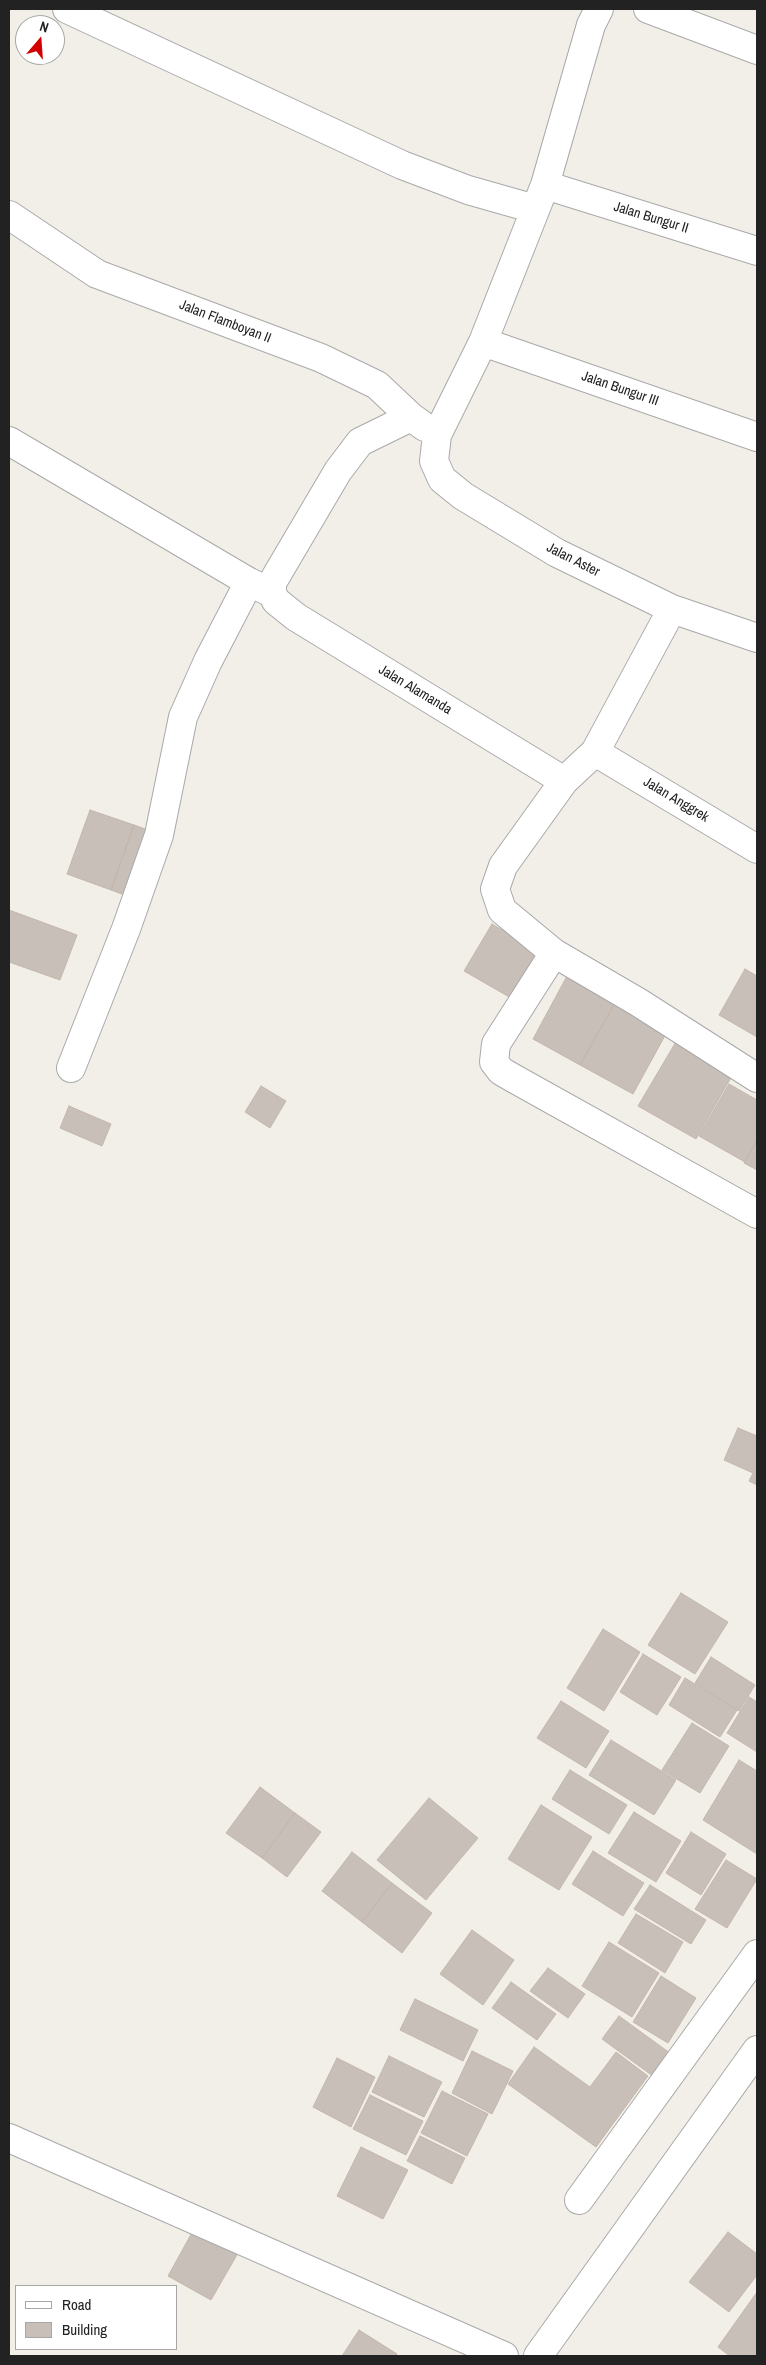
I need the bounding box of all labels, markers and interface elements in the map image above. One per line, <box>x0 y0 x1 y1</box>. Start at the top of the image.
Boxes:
north arrow <box>15 15 65 65</box>
text: N <box>38 17 51 37</box>
street label: Jalan Bungur II <box>612 199 690 237</box>
street label: Jalan Flamboyan II <box>177 297 273 347</box>
street label: Jalan Bungur III <box>579 368 661 410</box>
street label: Jalan Aster <box>544 539 602 581</box>
street label: Jalan Alamanda <box>375 662 455 718</box>
street label: Jalan Anggrek <box>640 774 712 826</box>
legend <box>15 2285 178 2350</box>
text: Road <box>62 2294 91 2315</box>
text: Building <box>62 2319 107 2340</box>

